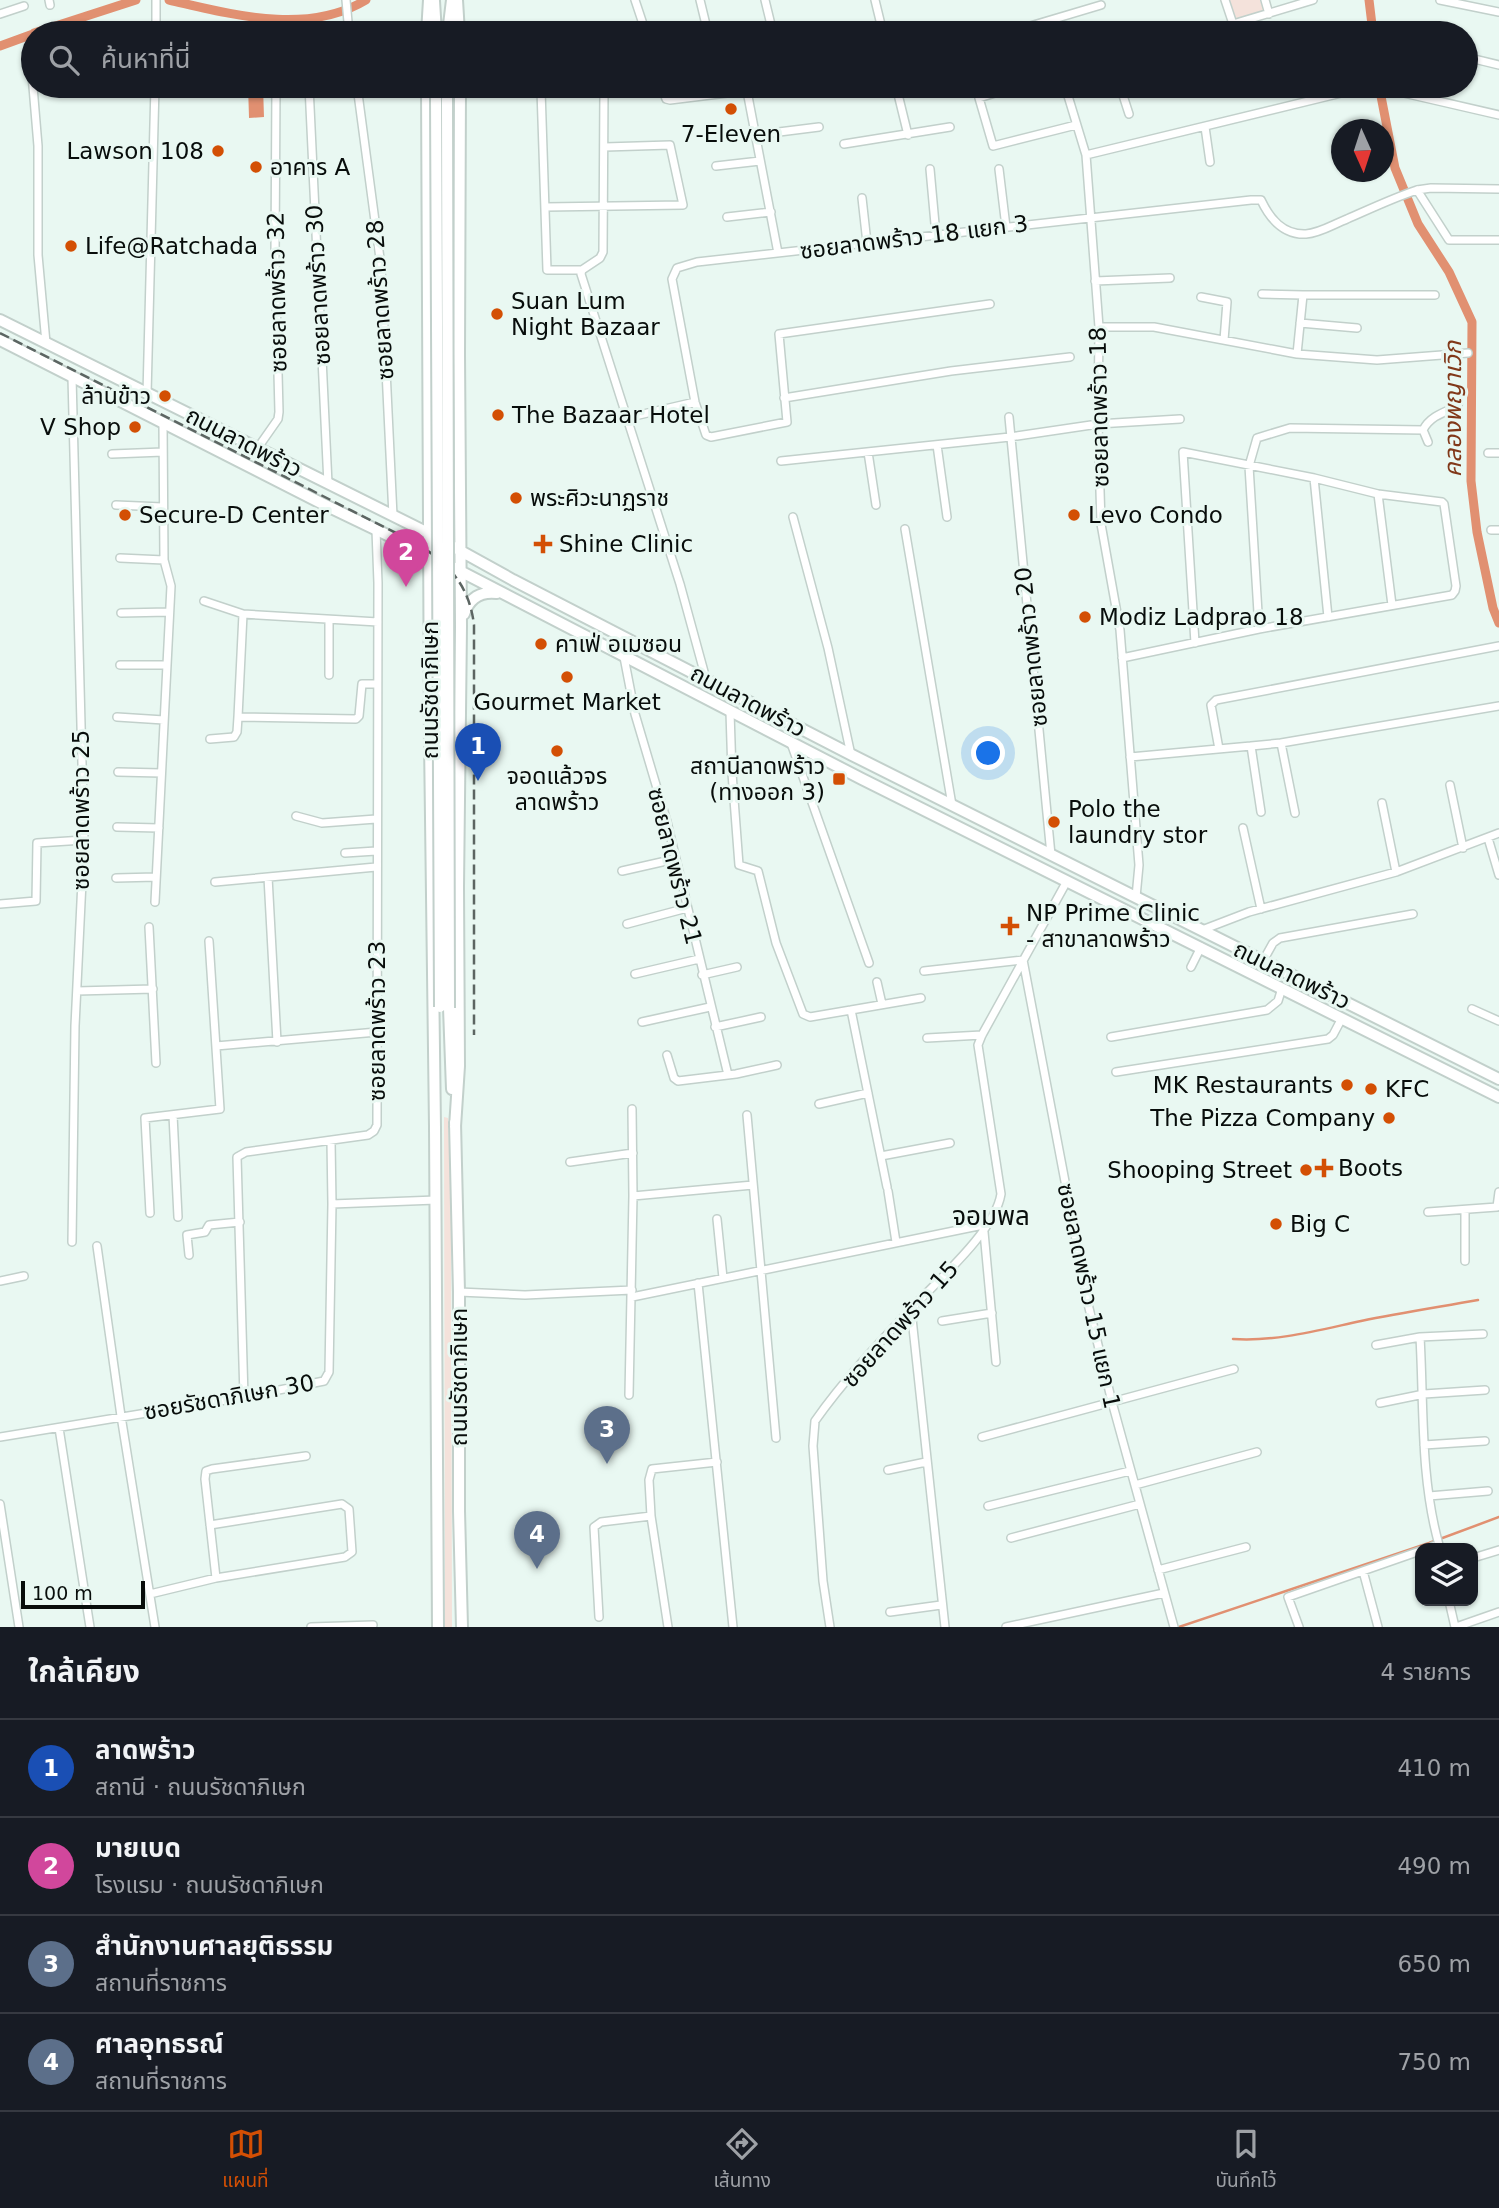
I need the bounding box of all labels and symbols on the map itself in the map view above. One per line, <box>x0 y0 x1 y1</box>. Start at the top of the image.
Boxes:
marker: 7-Eleven <box>723 101 739 117</box>
north arrow <box>1331 119 1394 182</box>
place label: 7-Eleven <box>681 121 781 147</box>
place label: Lawson 108 <box>66 138 204 164</box>
marker: Lawson 108 <box>210 143 226 159</box>
place label: อาคาร A <box>270 154 351 180</box>
marker: อาคาร A <box>248 159 264 175</box>
street label: ซอยลาดพร้าว 30 <box>301 204 335 366</box>
street label: ซอยลาดพร้าว 18 แยก 3 <box>798 210 1030 264</box>
street label: ซอยลาดพร้าว 32 <box>263 211 291 373</box>
street label: ซอยลาดพร้าว 28 <box>361 219 399 381</box>
place label: Life@Ratchada <box>85 233 258 259</box>
marker: Life@Ratchada <box>63 238 79 254</box>
place label: Suan Lum Night Bazaar <box>511 288 660 340</box>
marker: Suan Lum Night Bazaar <box>489 306 505 322</box>
street label: ซอยลาดพร้าว 18 <box>1085 326 1113 488</box>
water label: คลองพญาเวิก <box>1439 339 1467 477</box>
place label: ล้านข้าว <box>81 383 151 409</box>
marker: ล้านข้าว <box>157 388 173 404</box>
street label: ถนนลาดพร้าว <box>182 402 306 482</box>
place label: The Bazaar Hotel <box>511 402 710 428</box>
marker: The Bazaar Hotel <box>490 407 506 423</box>
place label: V Shop <box>40 414 121 440</box>
marker: V Shop <box>127 419 143 435</box>
place label: พระศิวะนาฏราช <box>530 485 669 511</box>
marker: พระศิวะนาฏราช <box>508 490 524 506</box>
place label: Secure-D Center <box>139 502 329 528</box>
place label: Levo Condo <box>1088 502 1223 528</box>
marker: Secure-D Center <box>117 507 133 523</box>
marker: Levo Condo <box>1066 507 1082 523</box>
pin: 2 <box>383 529 429 587</box>
place label: Shine Clinic <box>559 531 693 557</box>
marker: Shine Clinic <box>533 534 553 554</box>
street label: ซอยลาดพร้าว 20 <box>1010 566 1052 728</box>
place label: Modiz Ladprao 18 <box>1099 604 1304 630</box>
marker: Modiz Ladprao 18 <box>1077 609 1093 625</box>
street label: ถนนรัชดาภิเษก <box>417 621 443 759</box>
place label: คาเฟ่ อเมซอน <box>555 631 682 657</box>
marker: คาเฟ่ อเมซอน <box>533 636 549 652</box>
street label: ถนนลาดพร้าว <box>686 660 810 742</box>
marker: Gourmet Market <box>559 669 575 685</box>
place label: Gourmet Market <box>473 689 661 715</box>
pin: 1 <box>455 723 501 781</box>
street label: ซอยลาดพร้าว 25 <box>68 730 94 890</box>
your location <box>971 736 1005 770</box>
marker: จอดแล้วจร ลาดพร้าว <box>549 743 565 759</box>
place label: สถานีลาดพร้าว (ทางออก 3) <box>690 753 825 805</box>
place label: จอดแล้วจร ลาดพร้าว <box>507 763 607 815</box>
marker: สถานีลาดพร้าว (ทางออก 3) <box>831 771 847 787</box>
street label: ซอยลาดพร้าว 21 <box>643 785 707 947</box>
place label: Polo the laundry stor <box>1068 796 1208 848</box>
marker: Polo the laundry stor <box>1046 814 1062 830</box>
place label: NP Prime Clinic - สาขาลาดพร้าว <box>1026 900 1200 952</box>
marker: NP Prime Clinic - สาขาลาดพร้าว <box>1000 916 1020 936</box>
street label: ถนนลาดพร้าว <box>1229 936 1355 1014</box>
street label: ซอยลาดพร้าว 23 <box>364 941 390 1101</box>
place label: MK Restaurants <box>1153 1072 1333 1098</box>
place label: KFC <box>1385 1076 1429 1102</box>
marker: MK Restaurants <box>1339 1077 1355 1093</box>
marker: KFC <box>1363 1081 1379 1097</box>
place label: The Pizza Company <box>1149 1105 1375 1131</box>
marker: The Pizza Company <box>1381 1110 1397 1126</box>
place label: Boots <box>1338 1155 1403 1181</box>
place label: Shooping Street <box>1107 1157 1292 1183</box>
marker: Boots <box>1316 1160 1332 1176</box>
marker: Shooping Street <box>1298 1162 1314 1178</box>
street label: ซอยลาดพร้าว 15 แยก 1 <box>1052 1181 1126 1411</box>
district label: จอมพล <box>952 1201 1030 1231</box>
place label: Big C <box>1290 1211 1350 1237</box>
marker: Big C <box>1268 1216 1284 1232</box>
street label: ซอยลาดพร้าว 15 <box>837 1256 963 1392</box>
street label: ถนนรัชดาภิเษก <box>446 1308 472 1446</box>
street label: ซอยรัชดาภิเษก 30 <box>142 1369 316 1425</box>
pin: 3 <box>584 1406 630 1464</box>
pin: 4 <box>514 1511 560 1569</box>
scale bar <box>21 1578 145 1610</box>

